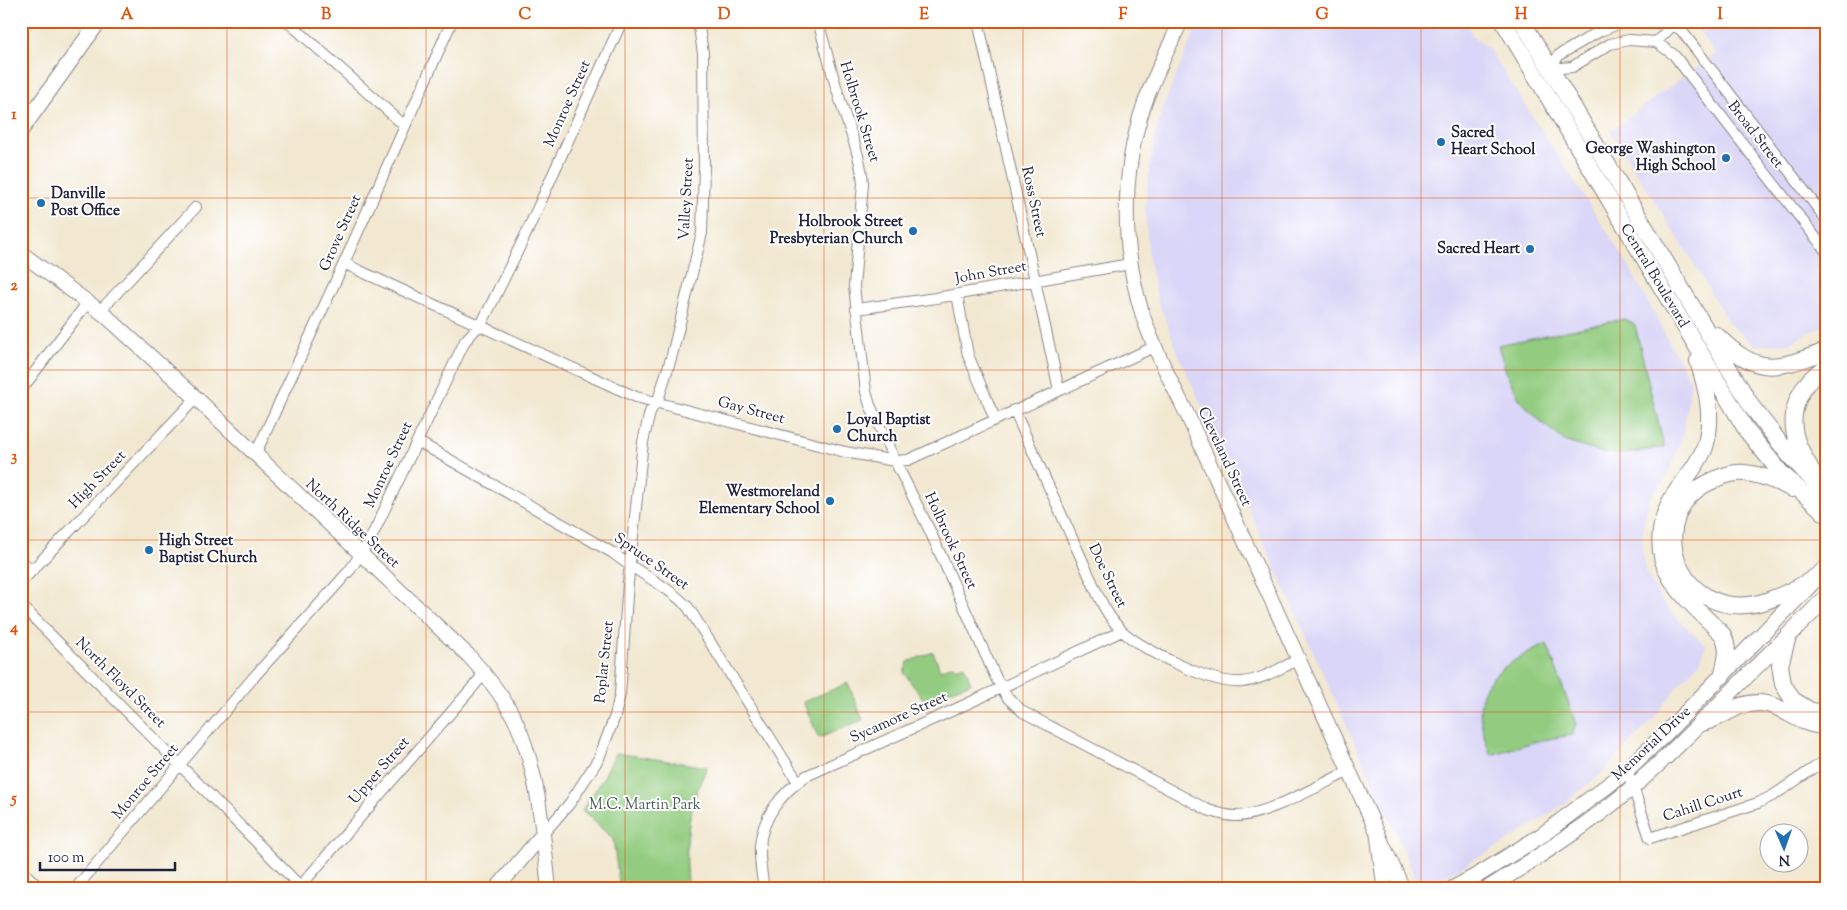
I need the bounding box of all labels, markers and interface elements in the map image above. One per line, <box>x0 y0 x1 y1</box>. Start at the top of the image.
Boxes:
text: A <box>121 4 134 27</box>
text: B <box>321 4 331 27</box>
text: C <box>519 4 532 27</box>
text: D <box>718 4 731 27</box>
text: E <box>919 4 929 27</box>
text: F <box>1119 4 1128 27</box>
text: G <box>1315 4 1329 27</box>
text: H <box>1515 4 1528 27</box>
text: I <box>1717 4 1723 27</box>
street label: Monroe Street <box>539 57 597 151</box>
street label: Holbrook Street <box>834 59 884 165</box>
street label: Broad Street <box>1722 97 1788 173</box>
text: 1 <box>11 104 17 127</box>
place label: Sacred Heart School <box>1451 123 1536 161</box>
marker: Sacred Heart School <box>1435 136 1447 148</box>
place label: George Washington High School <box>1586 139 1717 177</box>
marker: George Washington High School <box>1720 152 1732 164</box>
street label: Valley Street <box>674 157 700 241</box>
street label: Ross Street <box>1015 164 1051 240</box>
place label: Danville Post Office <box>51 184 120 222</box>
street label: Grove Street <box>315 191 367 275</box>
marker: Danville Post Office <box>35 197 47 209</box>
place label: Holbrook Street Presbyterian Church <box>770 212 904 250</box>
street label: Central Boulevard <box>1615 220 1694 333</box>
marker: Holbrook Street Presbyterian Church <box>907 225 919 237</box>
place label: Sacred Heart <box>1437 239 1521 260</box>
marker: Sacred Heart <box>1524 243 1536 255</box>
street label: John Street <box>953 256 1028 290</box>
text: 2 <box>10 275 18 298</box>
street label: Gay Street <box>715 392 787 430</box>
street label: Cleveland Street <box>1192 404 1256 510</box>
place label: Loyal Baptist Church <box>847 410 931 448</box>
street label: Monroe Street <box>360 418 418 512</box>
marker: Loyal Baptist Church <box>831 423 843 435</box>
text: 3 <box>11 446 18 469</box>
street label: High Street <box>65 446 131 514</box>
street label: North Ridge Street <box>300 475 404 573</box>
place label: Westmoreland Elementary School <box>699 482 821 520</box>
street label: Holbrook Street <box>918 489 982 593</box>
marker: Westmoreland Elementary School <box>824 495 836 507</box>
street label: Spruce Street <box>609 528 693 596</box>
place label: High Street Baptist Church <box>159 531 258 569</box>
street label: Doe Street <box>1082 540 1132 612</box>
marker: High Street Baptist Church <box>143 544 155 556</box>
text: 4 <box>9 617 18 640</box>
street label: Poplar Street <box>590 620 620 704</box>
street label: North Floyd Street <box>70 633 170 733</box>
street label: Sycamore Street <box>847 687 951 749</box>
street label: Memorial Drive <box>1608 702 1696 786</box>
street label: Upper Street <box>345 733 415 809</box>
street label: Monroe Street <box>108 740 184 824</box>
street label: Cahill Court <box>1660 782 1746 828</box>
text: 5 <box>9 788 17 811</box>
park label: M.C. Martin Park <box>589 795 701 816</box>
north arrow <box>1760 822 1810 872</box>
scale bar <box>40 840 175 872</box>
text: 100 m <box>48 848 85 869</box>
text: N <box>1778 849 1790 869</box>

